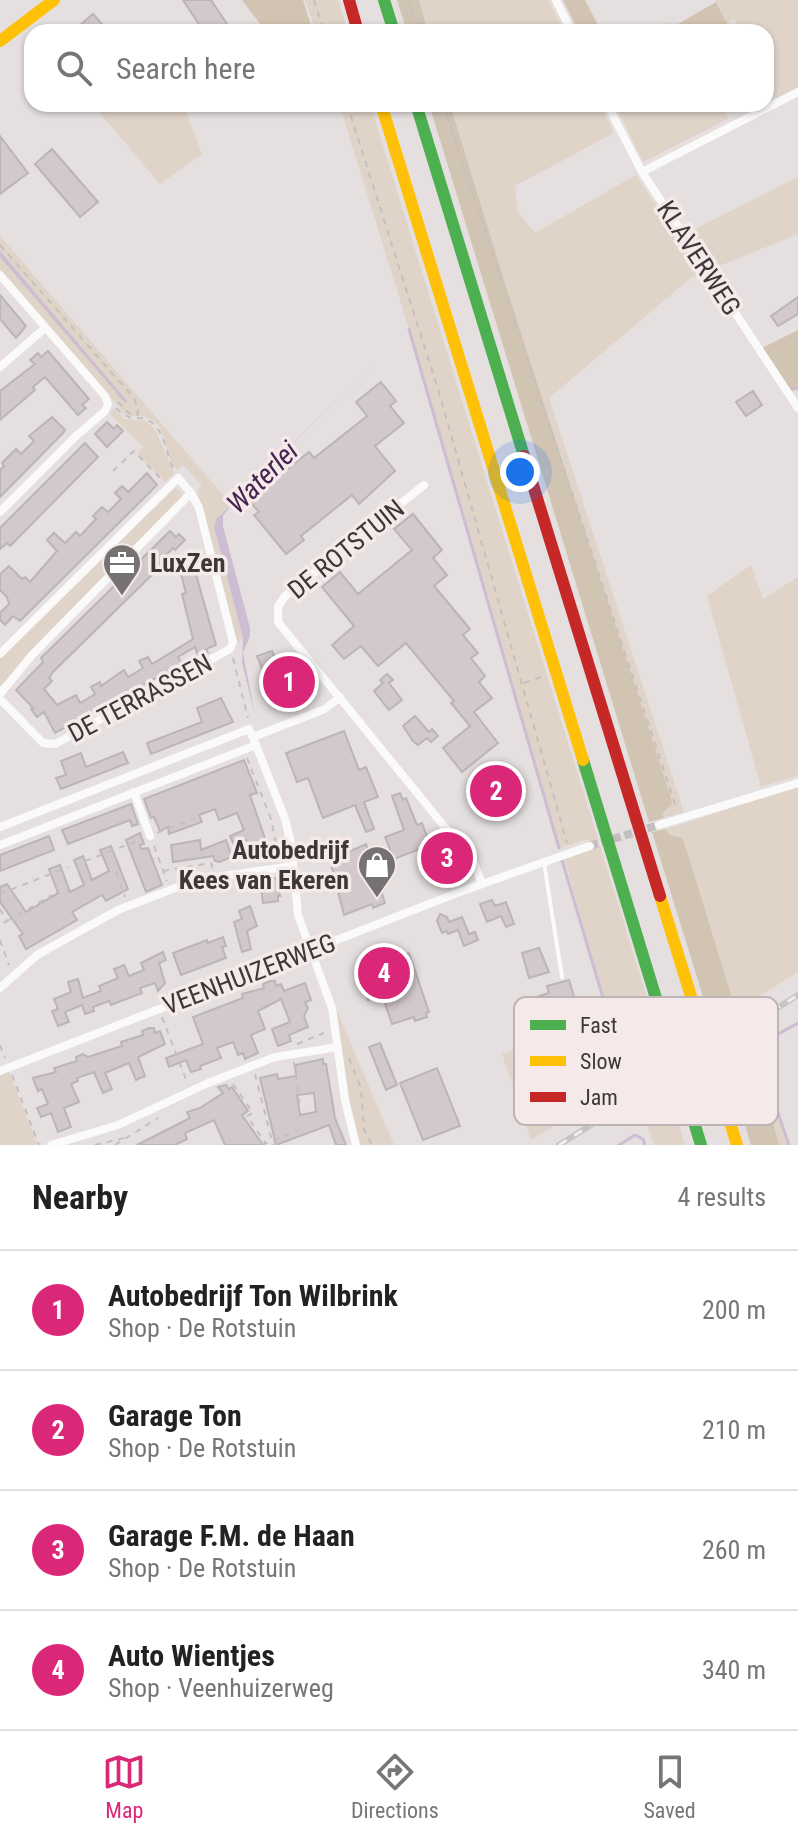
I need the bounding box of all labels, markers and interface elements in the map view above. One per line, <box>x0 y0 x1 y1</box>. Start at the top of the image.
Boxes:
search box <box>24 24 774 112</box>
icon: search <box>52 46 96 90</box>
text: Search here <box>116 51 256 86</box>
street label: KLAVERWEG <box>651 195 747 321</box>
water label: Waterlei <box>220 434 305 520</box>
your location <box>500 452 540 492</box>
street label: DE ROTSTUIN <box>282 493 410 605</box>
office icon: LuxZen <box>101 542 143 597</box>
place label: LuxZen <box>150 548 226 578</box>
street label: DE TERRASSEN <box>63 648 217 748</box>
pin: 1 <box>263 652 315 712</box>
pin: 2 <box>470 761 522 821</box>
pin: 3 <box>421 828 473 888</box>
place label: Autobedrijf Kees van Ekeren <box>179 835 349 895</box>
shop icon: Autobedrijf Kees van Ekeren <box>356 844 398 899</box>
street label: VEENHUIZERWEG <box>159 927 339 1021</box>
pin: 4 <box>358 943 410 1003</box>
legend <box>514 997 778 1125</box>
text: Fast <box>580 1013 617 1038</box>
text: Slow <box>580 1049 622 1074</box>
text: Jam <box>580 1085 618 1110</box>
text: Nearby <box>32 1177 128 1217</box>
text: 4 results <box>677 1182 766 1212</box>
text: Autobedrijf Ton Wilbrink <box>108 1278 398 1313</box>
text: 1 <box>51 1295 65 1325</box>
text: 200 m <box>702 1295 766 1325</box>
text: Shop · De Rotstuin <box>108 1313 296 1343</box>
text: Garage Ton <box>108 1398 242 1433</box>
text: 2 <box>51 1415 65 1445</box>
text: 210 m <box>702 1415 766 1445</box>
text: Shop · De Rotstuin <box>108 1433 296 1463</box>
text: Garage F.M. de Haan <box>108 1518 355 1553</box>
text: 3 <box>51 1535 65 1565</box>
text: 260 m <box>702 1535 766 1565</box>
text: Shop · De Rotstuin <box>108 1553 296 1583</box>
text: Auto Wientjes <box>108 1638 275 1673</box>
text: 4 <box>51 1655 65 1685</box>
text: 340 m <box>702 1655 766 1685</box>
text: Shop · Veenhuizerweg <box>108 1673 334 1703</box>
tab: Map <box>102 1750 146 1823</box>
tab: Directions <box>351 1750 439 1823</box>
tab: Saved <box>643 1750 696 1823</box>

